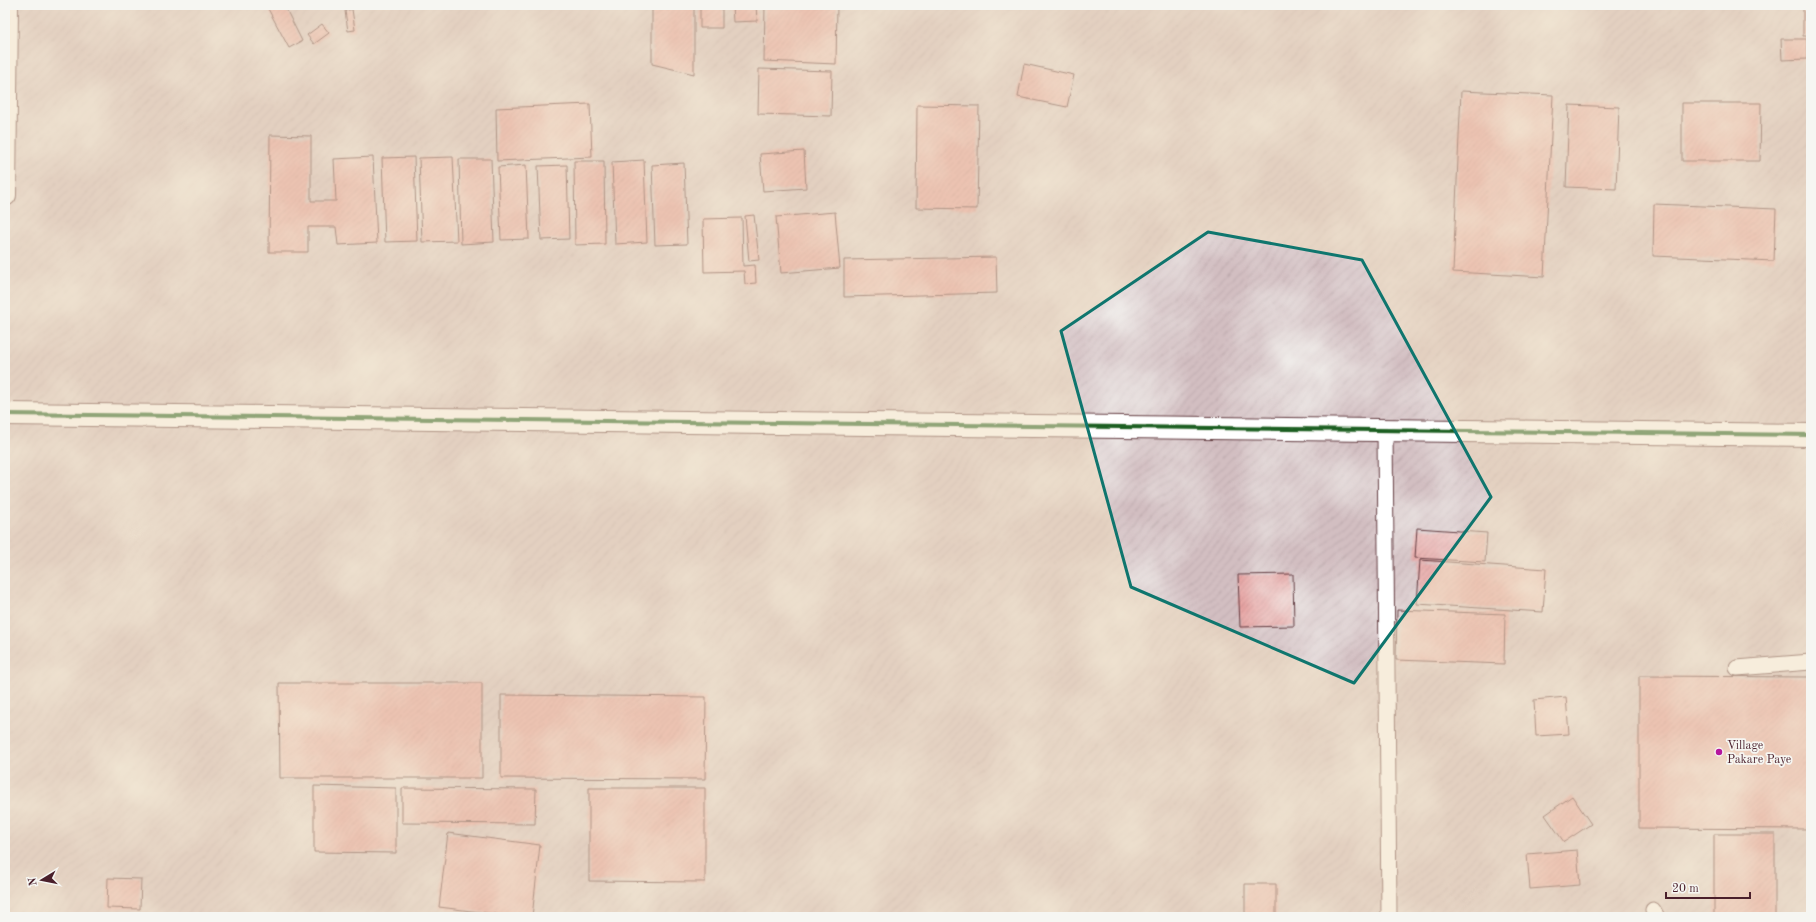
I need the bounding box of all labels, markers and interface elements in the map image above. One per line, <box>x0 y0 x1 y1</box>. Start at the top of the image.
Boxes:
place label: Village Pakare Paye <box>1727 740 1792 766</box>
marker: Village Pakare Paye <box>1714 747 1724 757</box>
north arrow <box>22 860 62 900</box>
scale bar <box>1666 874 1750 900</box>
text: N <box>27 876 40 887</box>
text: 20 m <box>1672 883 1699 895</box>

